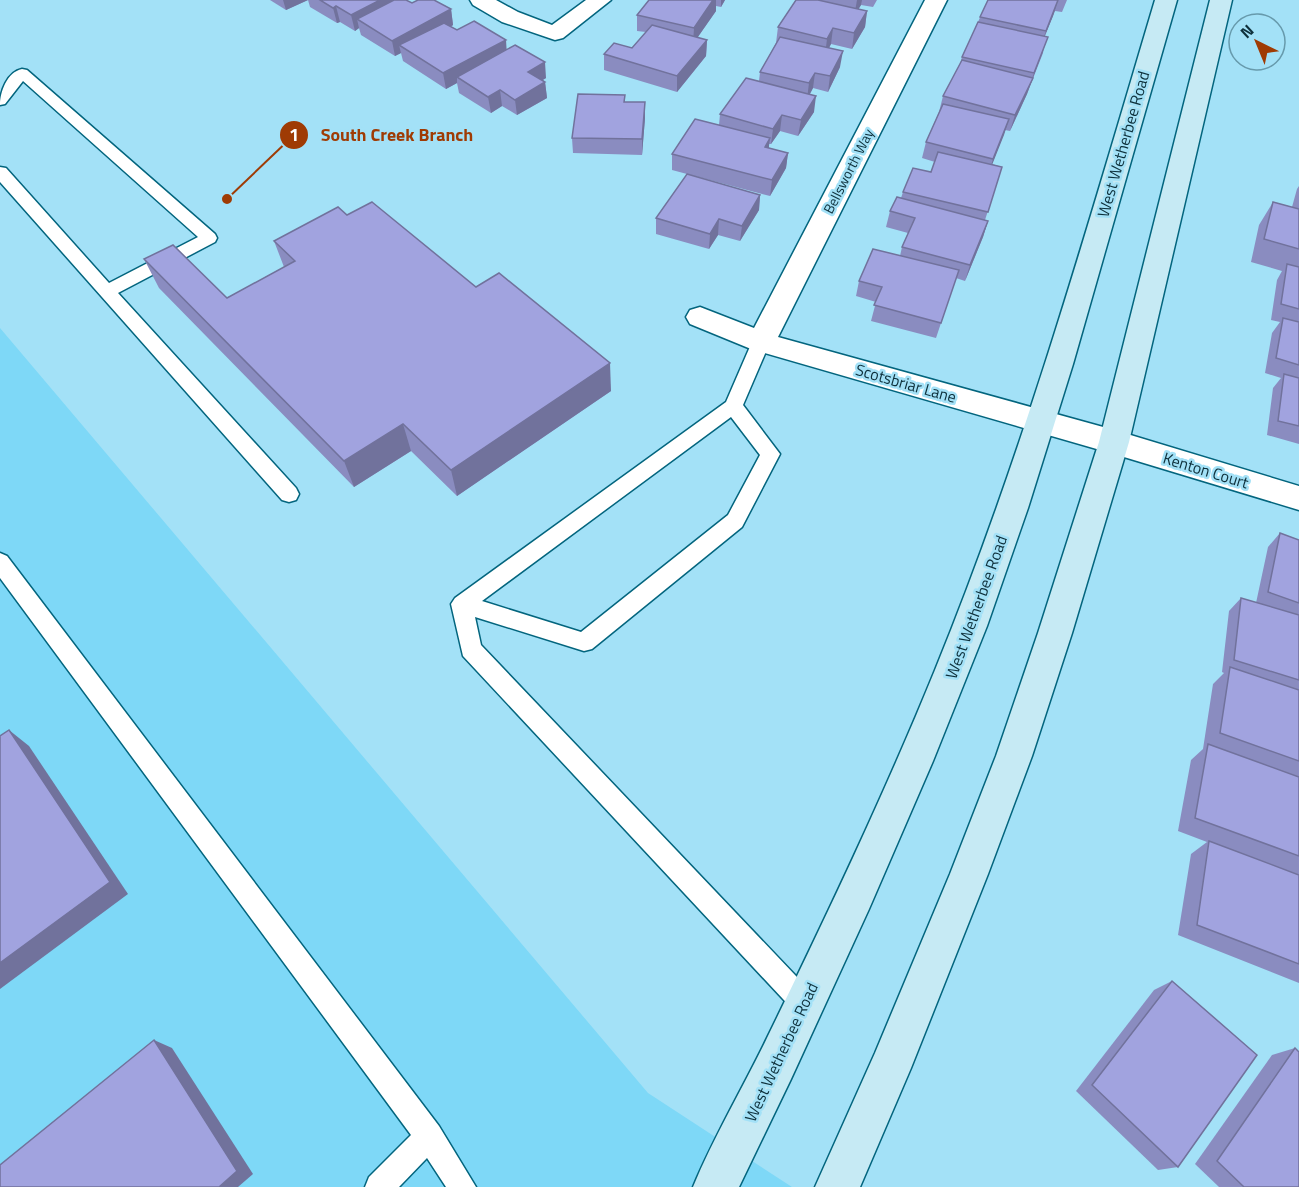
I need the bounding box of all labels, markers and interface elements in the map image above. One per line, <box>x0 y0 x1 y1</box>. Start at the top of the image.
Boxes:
north arrow <box>1227 12 1287 72</box>
text: N <box>1235 18 1259 44</box>
street label: West Wetherbee Road <box>1091 68 1155 220</box>
callout: South Creek Branch <box>279 117 486 153</box>
text: 1 <box>289 121 299 148</box>
text: South Creek Branch <box>321 121 473 148</box>
street label: Bellsworth Way <box>818 125 879 217</box>
street label: Scotsbriar Lane <box>853 357 959 409</box>
street label: Kenton Court <box>1160 446 1252 494</box>
street label: West Wetherbee Road <box>939 532 1013 682</box>
street label: West Wetherbee Road <box>738 979 824 1125</box>

